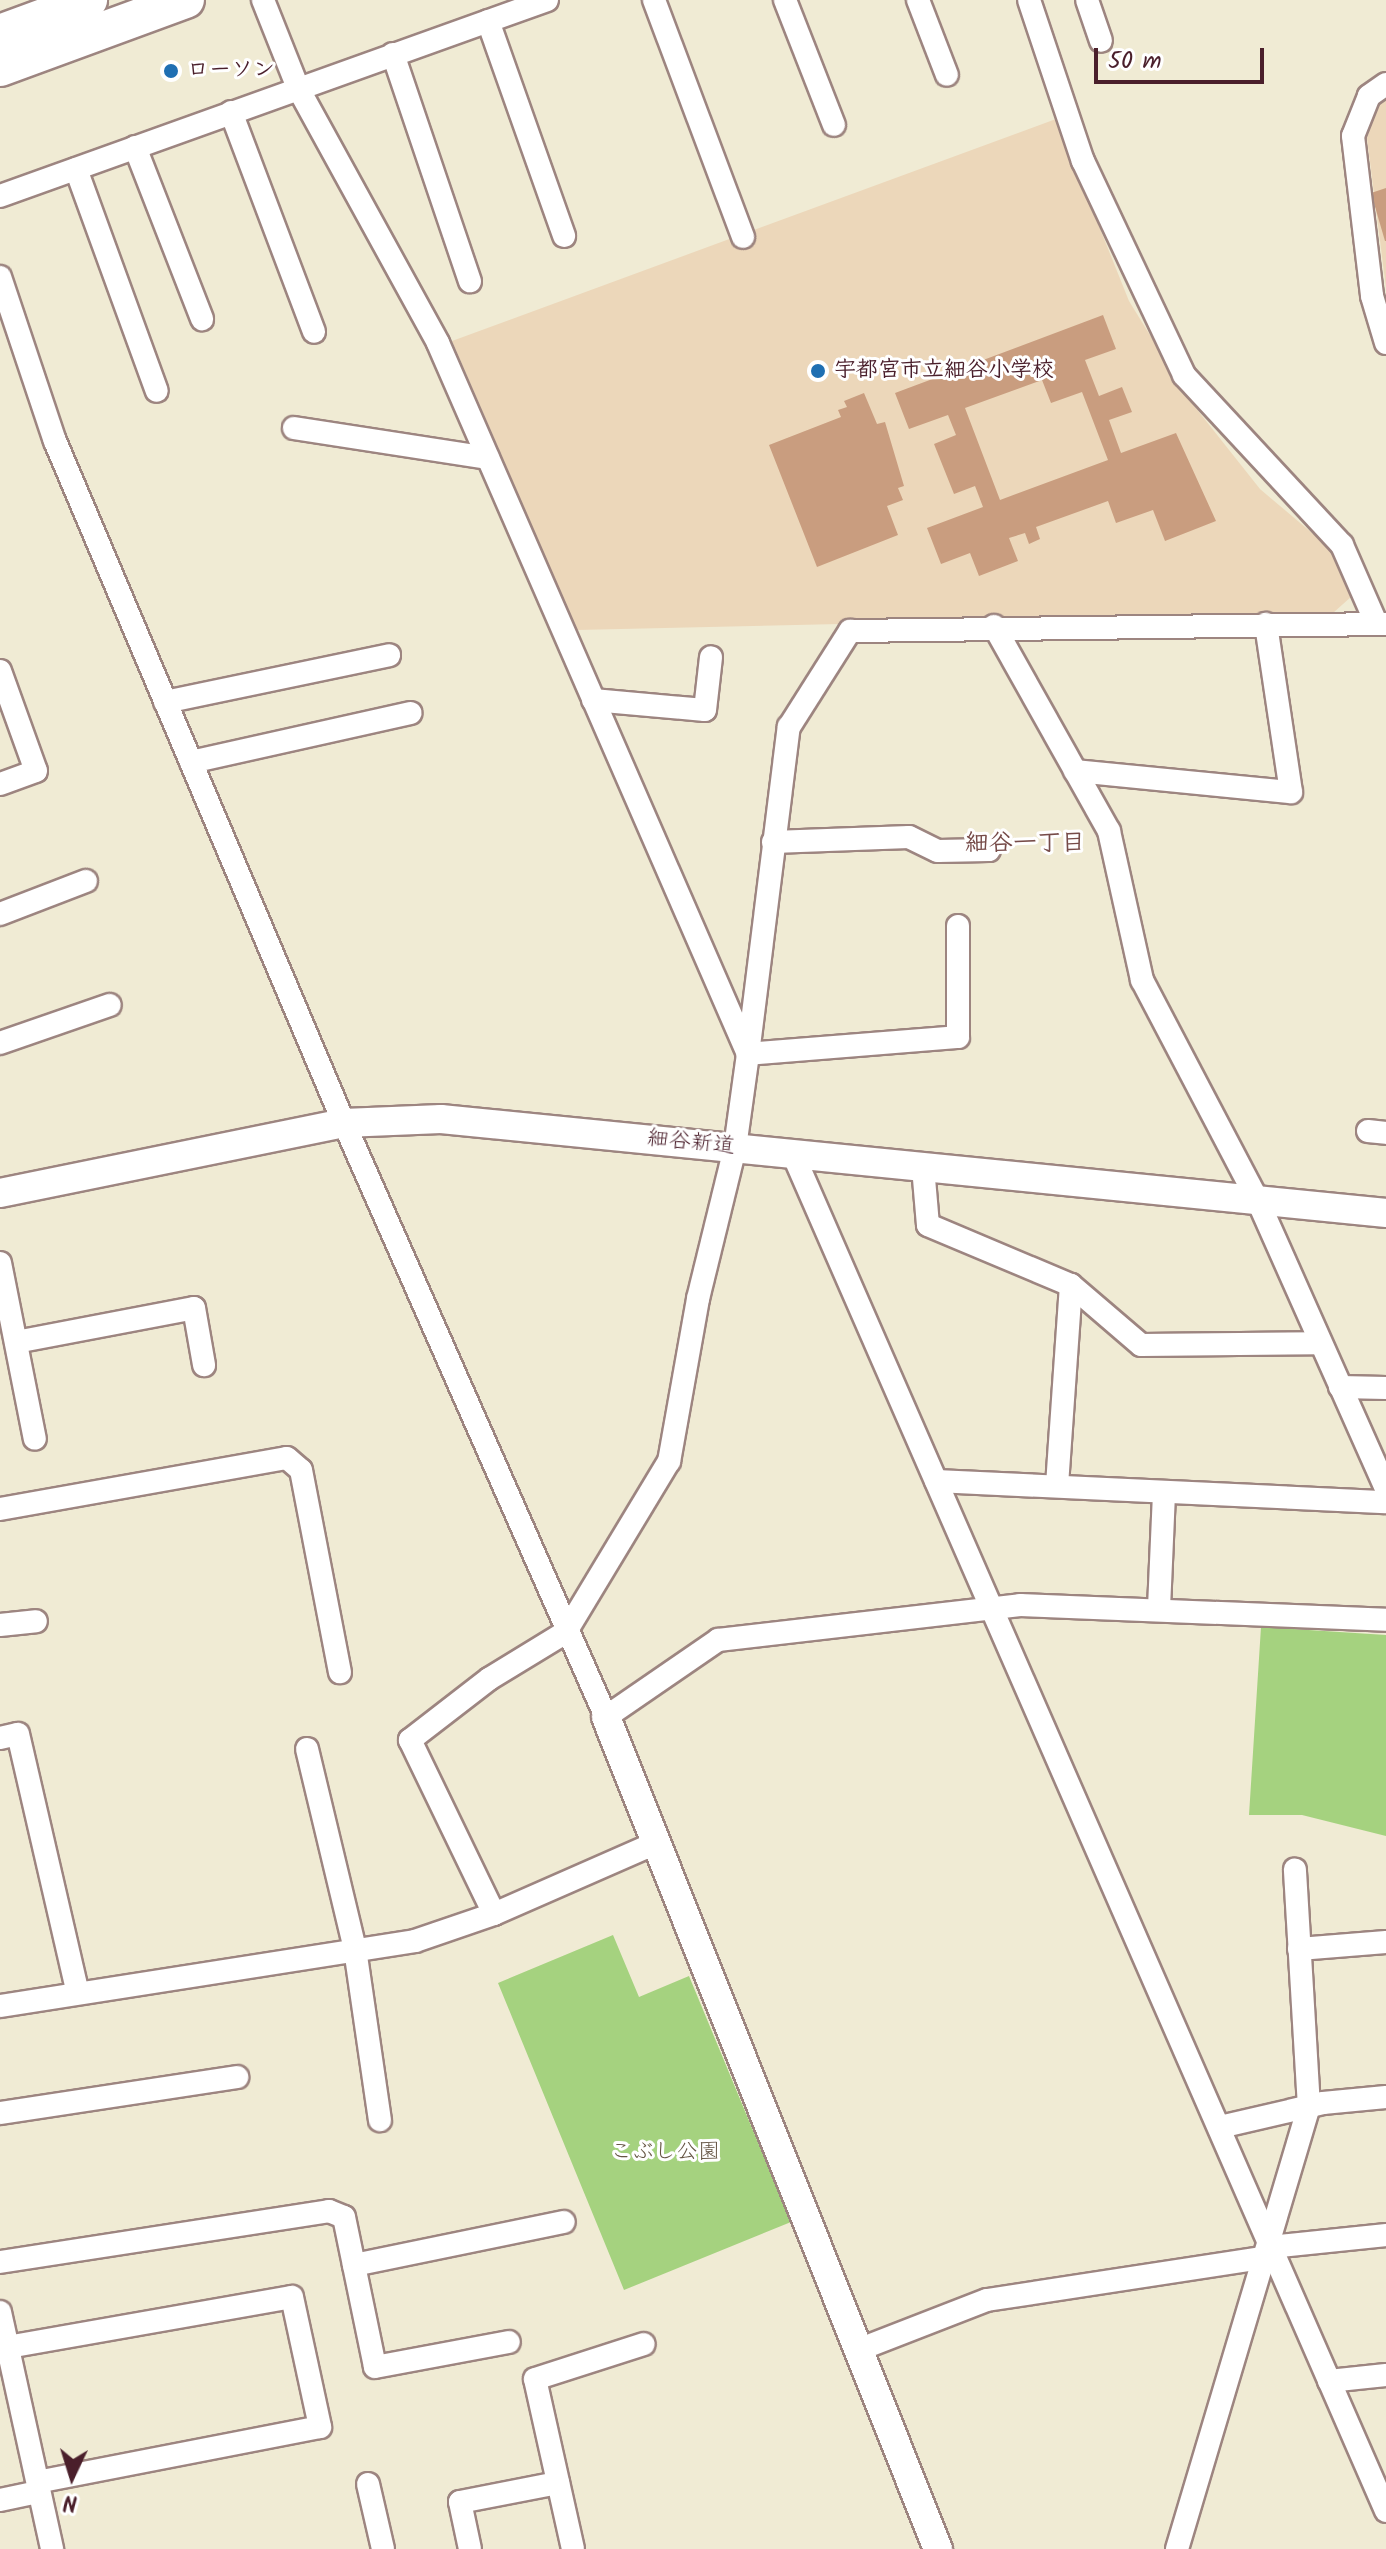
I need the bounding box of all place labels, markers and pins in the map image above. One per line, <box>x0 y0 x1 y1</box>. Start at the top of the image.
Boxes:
place label: ローソン <box>187 58 275 84</box>
marker: ローソン <box>162 62 180 80</box>
place label: 宇都宮市立細谷小学校 <box>834 358 1054 384</box>
marker: 宇都宮市立細谷小学校 <box>809 362 827 380</box>

